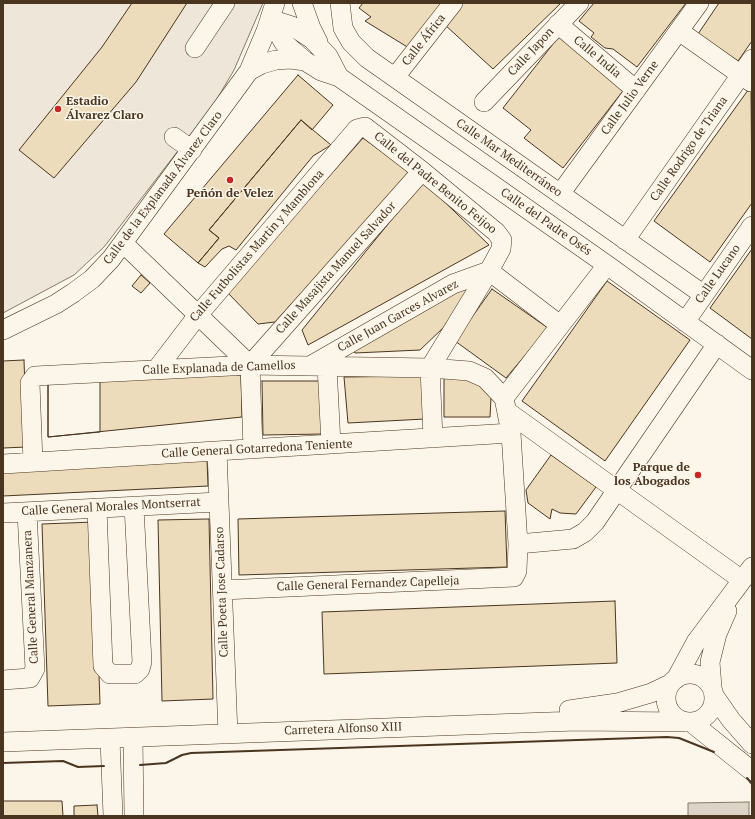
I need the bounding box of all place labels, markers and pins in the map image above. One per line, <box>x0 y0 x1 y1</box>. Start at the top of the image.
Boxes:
place label: Estadio Álvarez Claro <box>66 95 144 123</box>
marker: Estadio Álvarez Claro <box>53 104 63 114</box>
marker: Peñón de Velez <box>225 175 235 185</box>
place label: Peñón de Velez <box>186 187 274 201</box>
place label: Parque de los Abogados <box>614 461 690 489</box>
marker: Parque de los Abogados <box>693 470 703 480</box>

